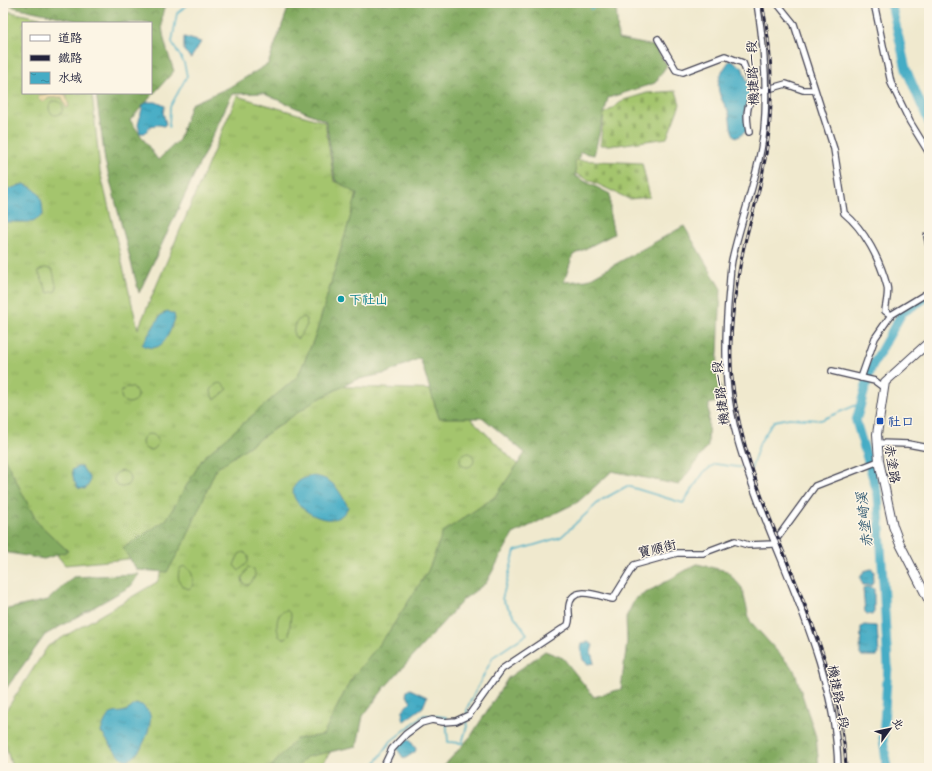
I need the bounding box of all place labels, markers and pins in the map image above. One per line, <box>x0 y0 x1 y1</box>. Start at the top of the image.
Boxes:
place label: 下社山 <box>349 291 388 309</box>
marker: 下社山 <box>336 294 346 304</box>
place label: 社口 <box>888 413 914 431</box>
marker: 社口 <box>875 416 885 426</box>

